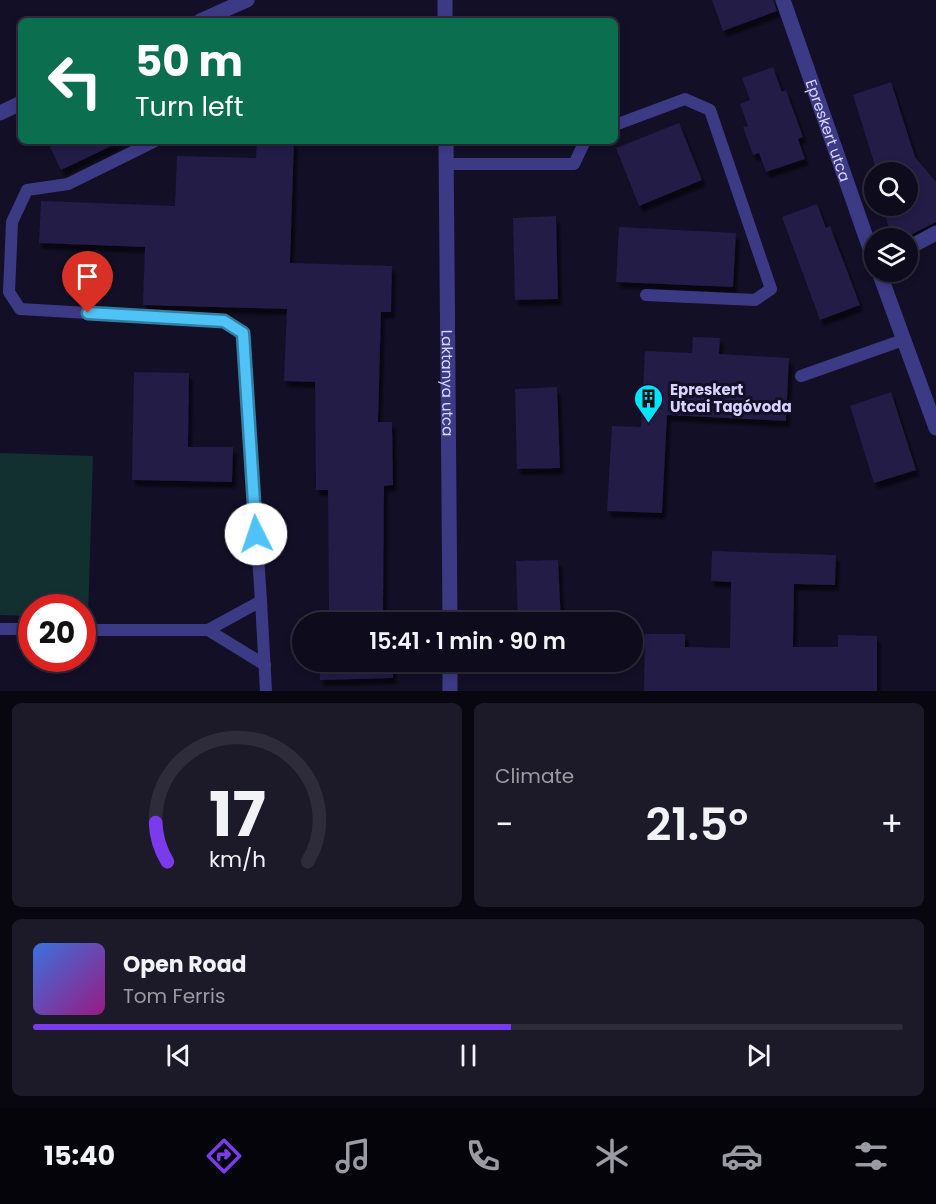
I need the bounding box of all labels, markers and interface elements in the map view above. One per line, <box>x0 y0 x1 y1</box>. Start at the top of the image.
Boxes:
text: 50 m <box>135 32 243 91</box>
icon: left <box>36 42 114 120</box>
street label: Epreskert utca <box>801 76 856 184</box>
text: Turn left <box>135 88 244 125</box>
map controls <box>864 162 918 282</box>
button: search <box>864 162 918 216</box>
button: layers <box>864 228 918 282</box>
pin <box>62 251 113 313</box>
icon: arrive <box>71 260 104 293</box>
street label: Laktanya utca <box>437 330 459 436</box>
place label: Epreskert Utcai Tagóvoda <box>670 379 792 417</box>
building icon: Epreskert Utcai Tagóvoda <box>633 382 665 424</box>
position arrow <box>224 502 288 566</box>
speed limit sign: 20 <box>18 594 96 672</box>
text: 15:41 · 1 min · 90 m <box>369 626 566 657</box>
text: Climate <box>495 762 574 790</box>
text: 17 <box>209 770 265 858</box>
text: 21.5° <box>645 793 748 856</box>
text: − <box>495 801 513 848</box>
text: + <box>880 801 903 848</box>
text: km/h <box>208 844 266 875</box>
text: Open Road <box>123 949 247 980</box>
text: Tom Ferris <box>123 982 225 1010</box>
icon: previous <box>162 1039 195 1072</box>
icon: pause <box>452 1039 485 1072</box>
icon: next <box>742 1039 775 1072</box>
icon: directions <box>203 1135 245 1177</box>
icon: music <box>332 1135 374 1177</box>
icon: phone <box>462 1135 504 1177</box>
icon: climate <box>591 1135 633 1177</box>
icon: car <box>721 1135 763 1177</box>
icon: filters <box>850 1135 892 1177</box>
text: 15:40 <box>44 1137 115 1174</box>

